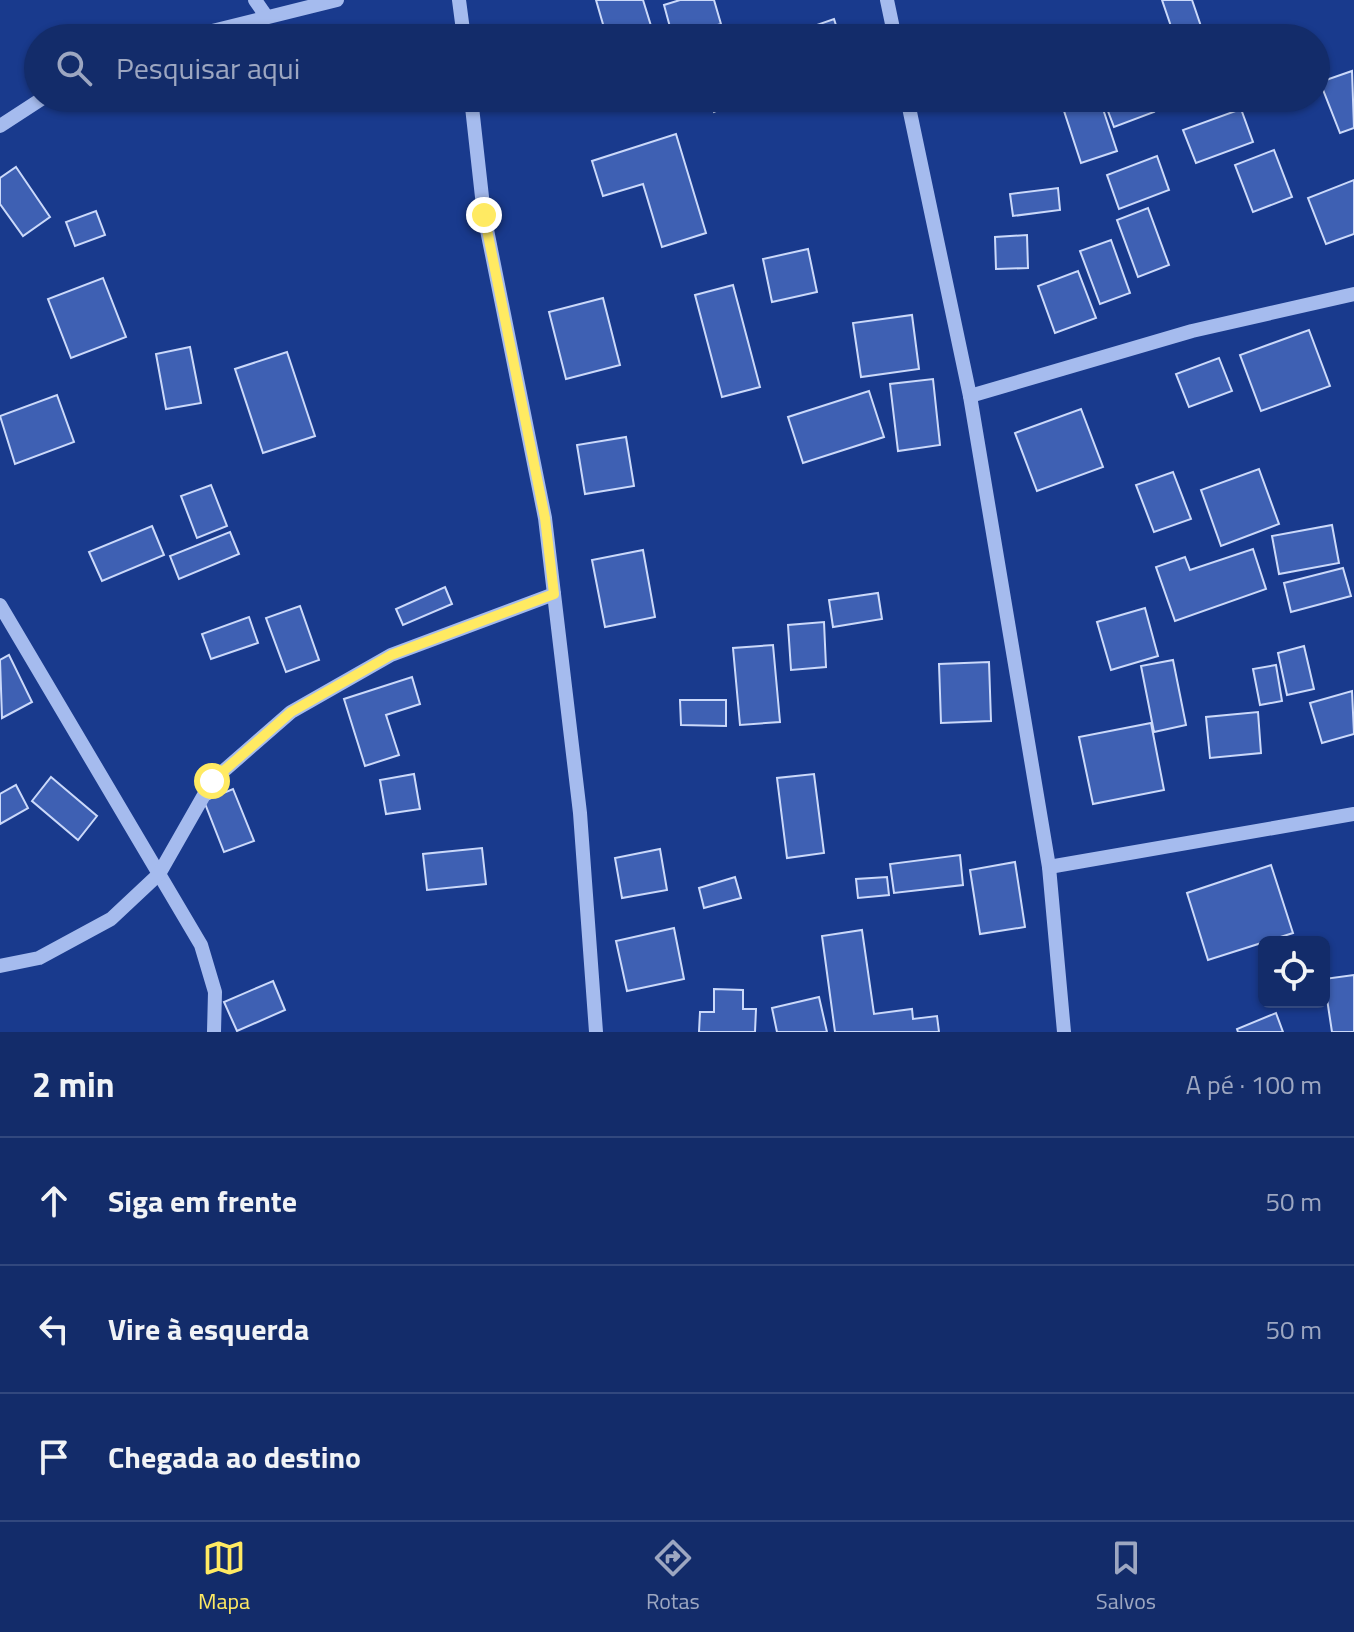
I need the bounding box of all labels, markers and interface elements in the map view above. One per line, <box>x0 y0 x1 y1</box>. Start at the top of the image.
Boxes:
search box <box>24 24 1330 112</box>
text: Pesquisar aqui <box>116 45 300 91</box>
icon: search <box>52 46 96 90</box>
route end <box>466 197 502 233</box>
route start <box>194 763 230 799</box>
map controls <box>1258 936 1330 1008</box>
button: locate <box>1258 936 1330 1008</box>
text: 2 min <box>32 1058 115 1110</box>
text: A pé · 100 m <box>1186 1065 1322 1104</box>
text: Siga em frente <box>108 1178 297 1224</box>
icon: ahead <box>32 1179 76 1223</box>
text: 50 m <box>1265 1182 1322 1221</box>
text: Vire à esquerda <box>108 1306 309 1352</box>
icon: left <box>32 1307 76 1351</box>
text: 50 m <box>1265 1310 1322 1349</box>
text: Chegada ao destino <box>108 1434 361 1480</box>
icon: arrive <box>32 1435 76 1479</box>
tab: Mapa <box>198 1536 250 1618</box>
tab: Rotas <box>646 1536 700 1618</box>
tab: Salvos <box>1096 1536 1156 1618</box>

